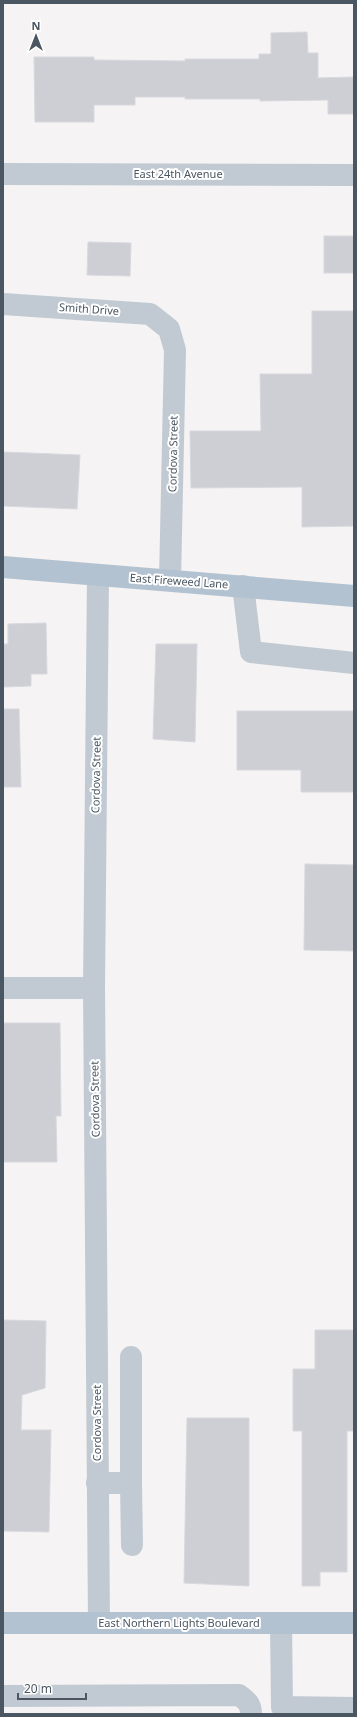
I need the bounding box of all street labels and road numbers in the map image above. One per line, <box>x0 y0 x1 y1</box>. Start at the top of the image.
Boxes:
street label: East 24th Avenue <box>133 166 223 181</box>
street label: Smith Drive <box>59 299 119 318</box>
street label: Cordova Street <box>164 416 181 492</box>
street label: East Fireweed Lane <box>129 570 229 591</box>
street label: Cordova Street <box>87 737 104 813</box>
street label: Cordova Street <box>86 1061 103 1137</box>
street label: Cordova Street <box>89 1385 104 1461</box>
street label: East Northern Lights Boulevard <box>98 1615 260 1630</box>

